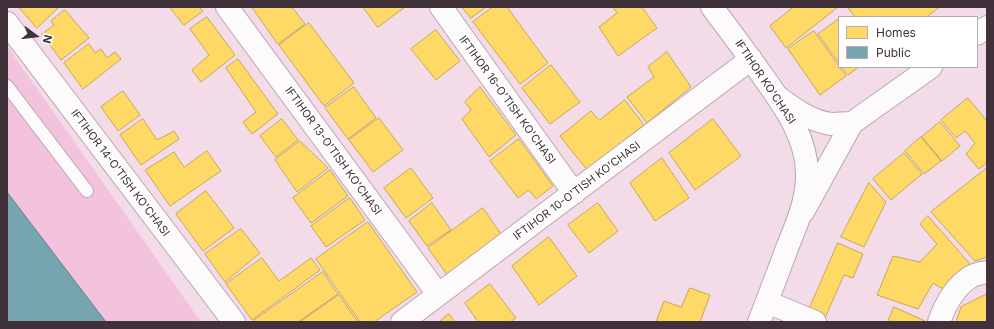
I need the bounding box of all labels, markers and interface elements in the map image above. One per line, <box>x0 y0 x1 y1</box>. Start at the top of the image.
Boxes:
north arrow <box>16 16 56 56</box>
legend <box>838 16 978 68</box>
text: Homes <box>876 25 916 40</box>
text: N <box>40 33 55 45</box>
street label: IFTIHOR 16-O'TISH KO'CHASI <box>456 33 558 167</box>
street label: IFTIHOR KO'CHASI <box>732 37 798 127</box>
text: Public <box>876 45 911 60</box>
street label: IFTIHOR 13-O'TISH KO'CHASI <box>282 84 384 218</box>
street label: IFTIHOR 14-O'TISH KO'CHASI <box>68 107 172 239</box>
street label: IFTIHOR 10-O'TISH KO'CHASI <box>511 139 643 243</box>

